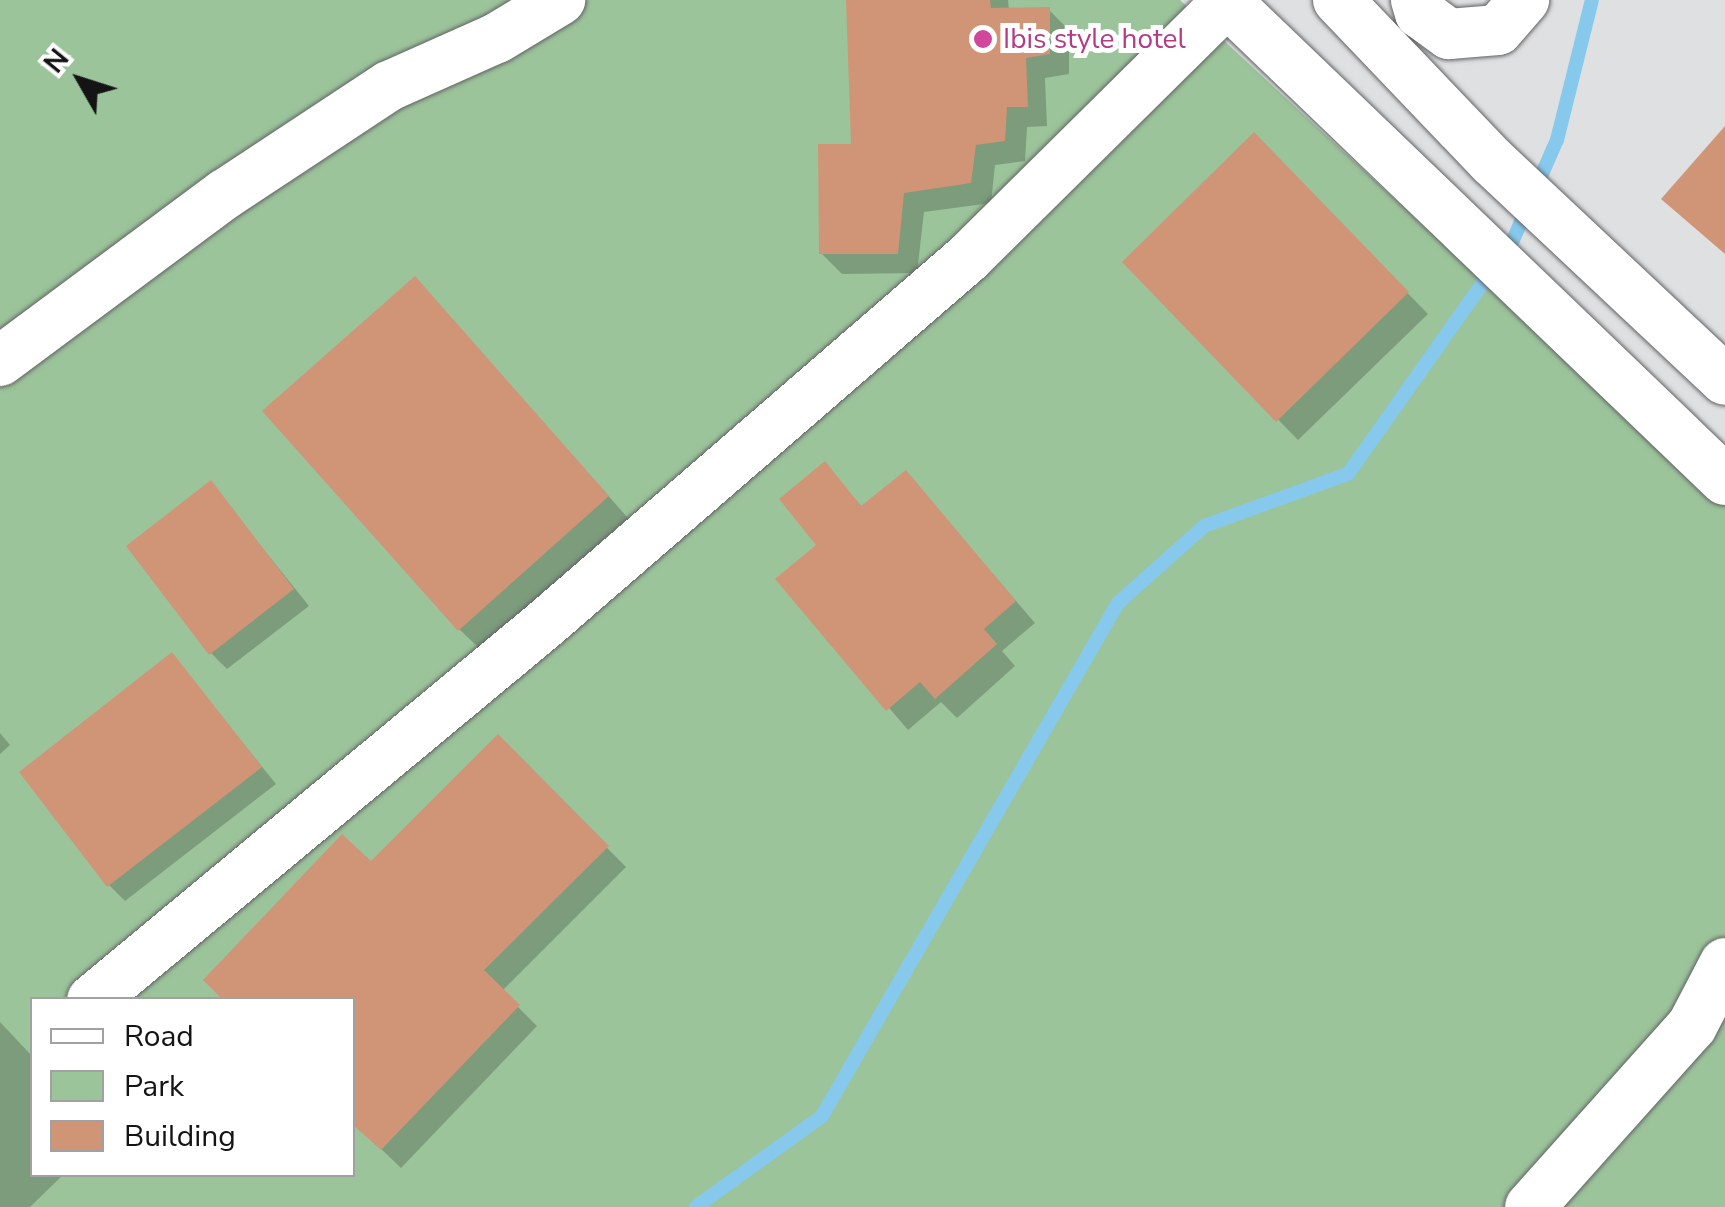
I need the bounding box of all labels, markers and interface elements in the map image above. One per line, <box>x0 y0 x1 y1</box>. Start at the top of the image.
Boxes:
place label: Ibis style hotel <box>1003 22 1186 56</box>
marker: Ibis style hotel <box>972 28 994 50</box>
north arrow <box>30 30 130 130</box>
text: N <box>35 41 78 81</box>
legend <box>30 997 355 1177</box>
text: Road <box>124 1016 194 1057</box>
text: Park <box>124 1066 184 1107</box>
text: Building <box>124 1116 236 1157</box>

